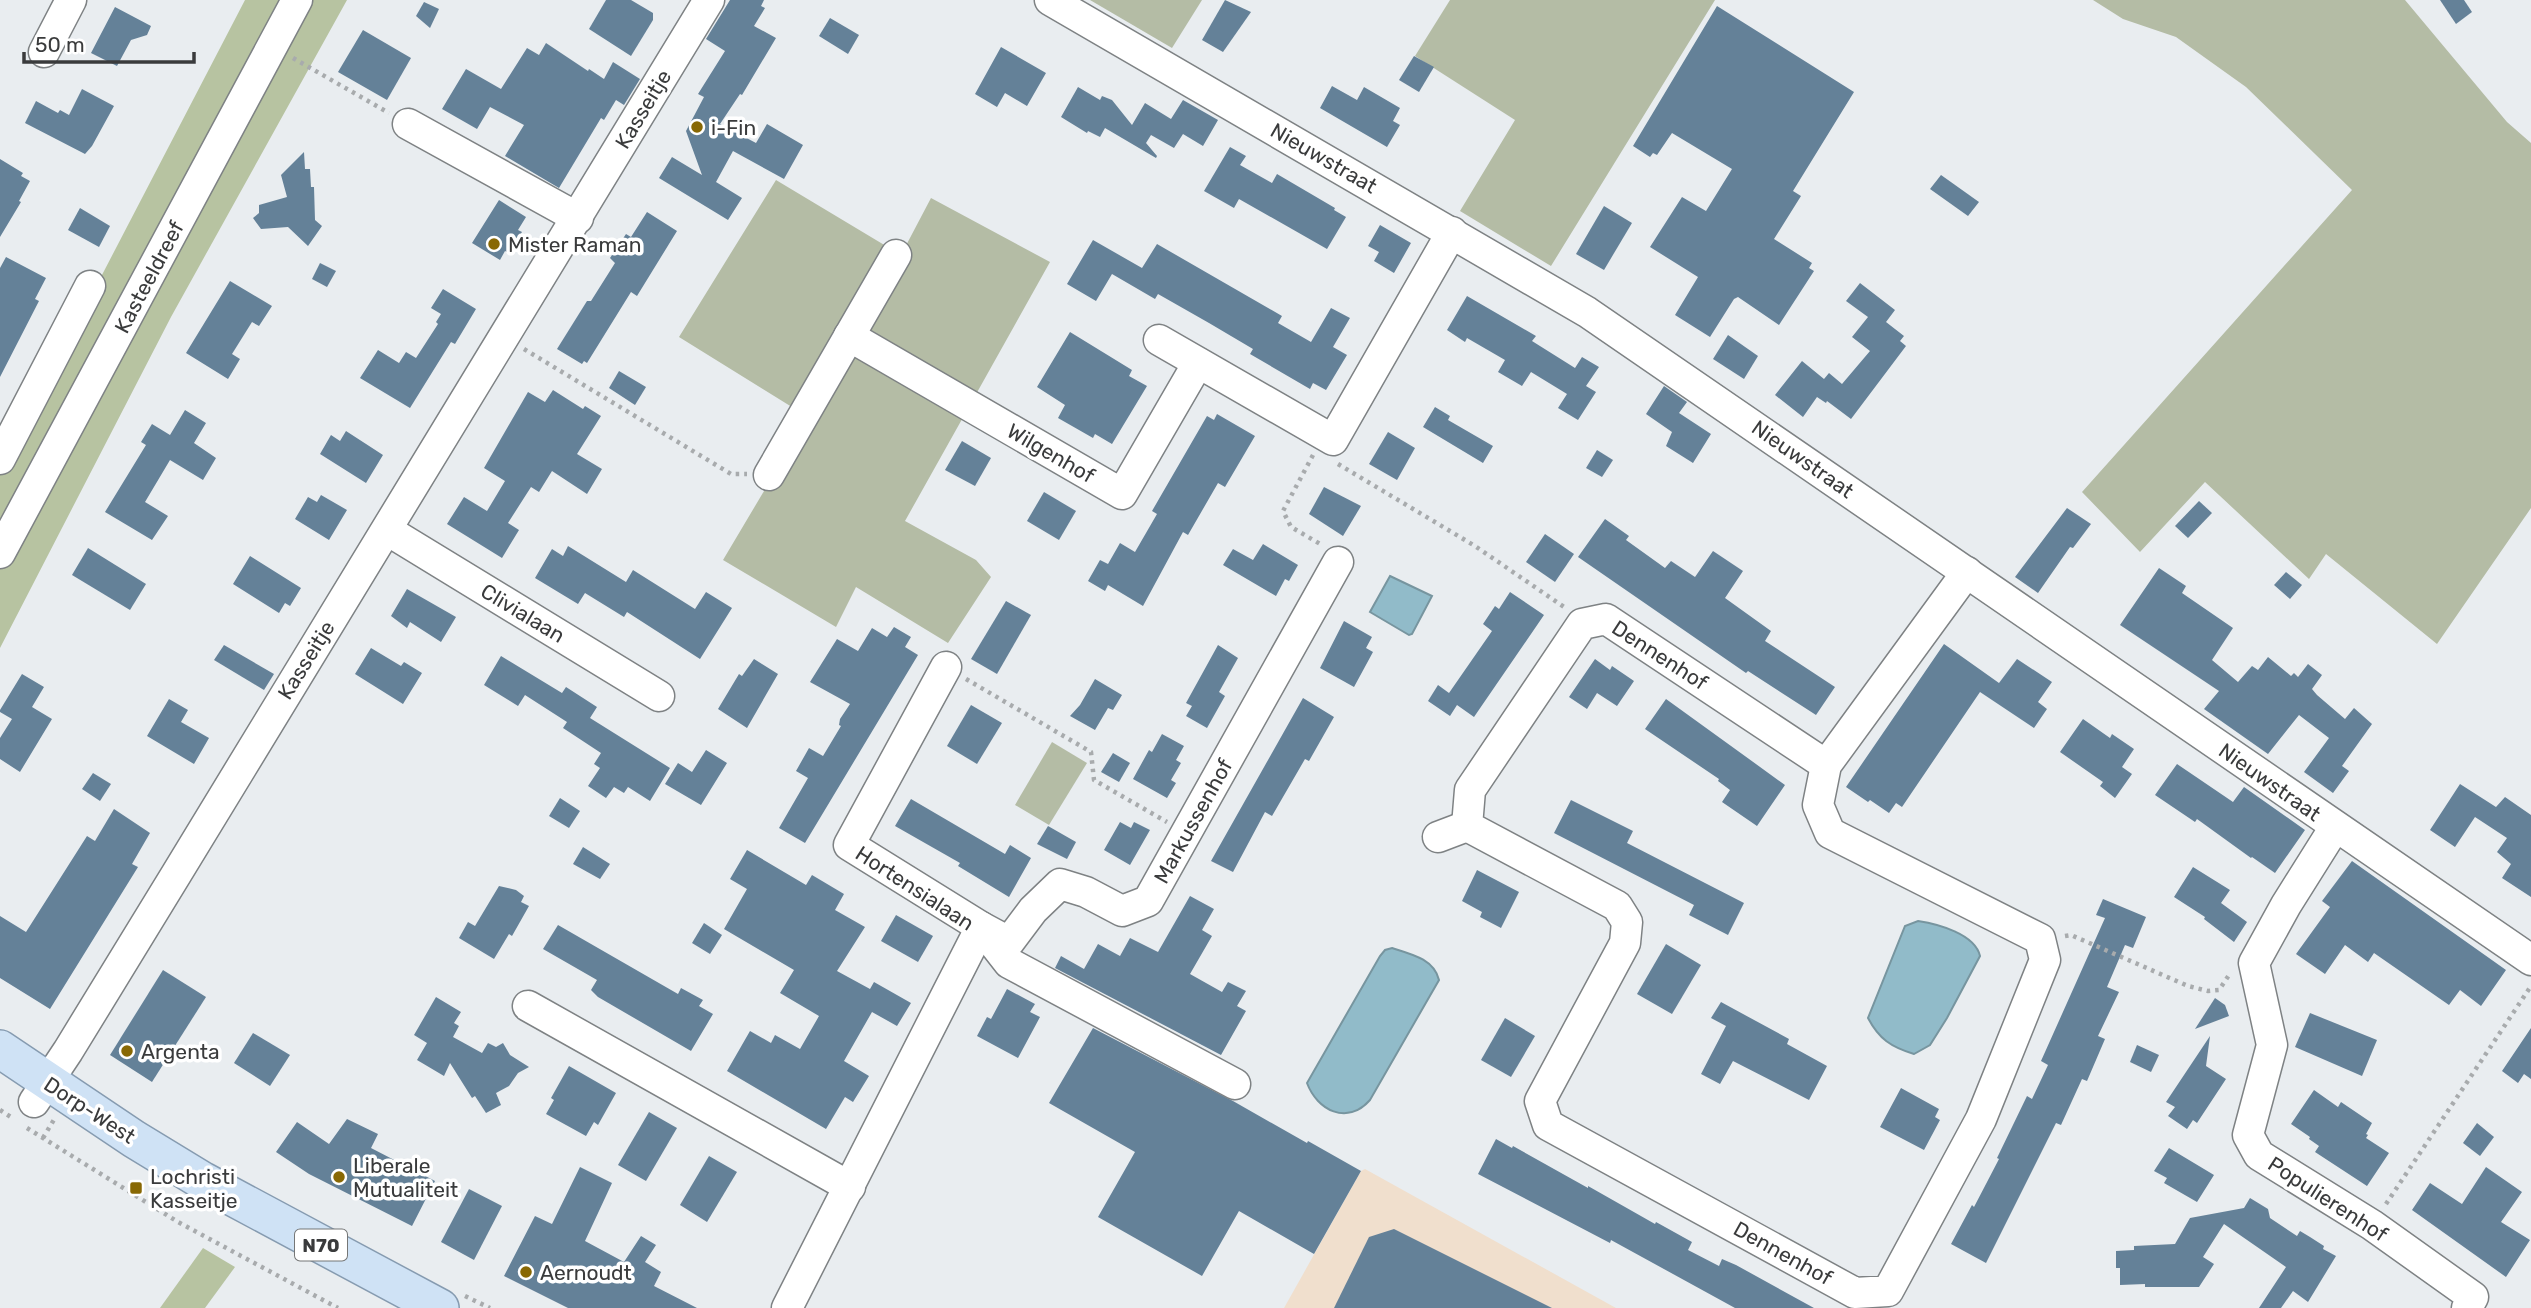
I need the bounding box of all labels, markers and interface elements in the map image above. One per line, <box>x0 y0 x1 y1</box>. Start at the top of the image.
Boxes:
scale bar <box>24 21 194 65</box>
text: 50 m <box>35 32 85 57</box>
street label: Kasseitje <box>610 65 676 153</box>
place label: i-Fin <box>711 115 756 140</box>
street label: Nieuwstraat <box>1266 118 1382 198</box>
marker: i-Fin <box>689 119 705 135</box>
street label: Kasteeldreef <box>109 217 189 337</box>
place label: Mister Raman <box>508 232 641 257</box>
marker: Mister Raman <box>486 236 502 252</box>
street label: Nieuwstraat <box>1747 415 1859 503</box>
street label: Wilgenhof <box>1003 418 1099 488</box>
street label: Clivialaan <box>476 578 570 648</box>
street label: Dennenhof <box>1607 615 1713 695</box>
street label: Kasseitje <box>272 616 340 704</box>
street label: Nieuwstraat <box>2214 738 2326 826</box>
street label: Markussenhof <box>1149 754 1237 888</box>
street label: Hortensialaan <box>851 840 979 936</box>
place label: Argenta <box>141 1039 220 1064</box>
marker: Argenta <box>119 1043 135 1059</box>
street label: Dorp-West <box>40 1071 140 1149</box>
street label: Populierenhof <box>2264 1151 2392 1247</box>
place label: Liberale Mutualiteit <box>353 1153 458 1202</box>
place label: Lochristi Kasseitje <box>150 1164 238 1213</box>
marker: Liberale Mutualiteit <box>331 1169 347 1185</box>
marker: Lochristi Kasseitje <box>128 1180 144 1196</box>
street label: Dennenhof <box>1729 1216 1837 1290</box>
road number: N70 <box>295 1230 347 1260</box>
place label: Aernoudt <box>540 1260 632 1285</box>
marker: Aernoudt <box>518 1264 534 1280</box>

